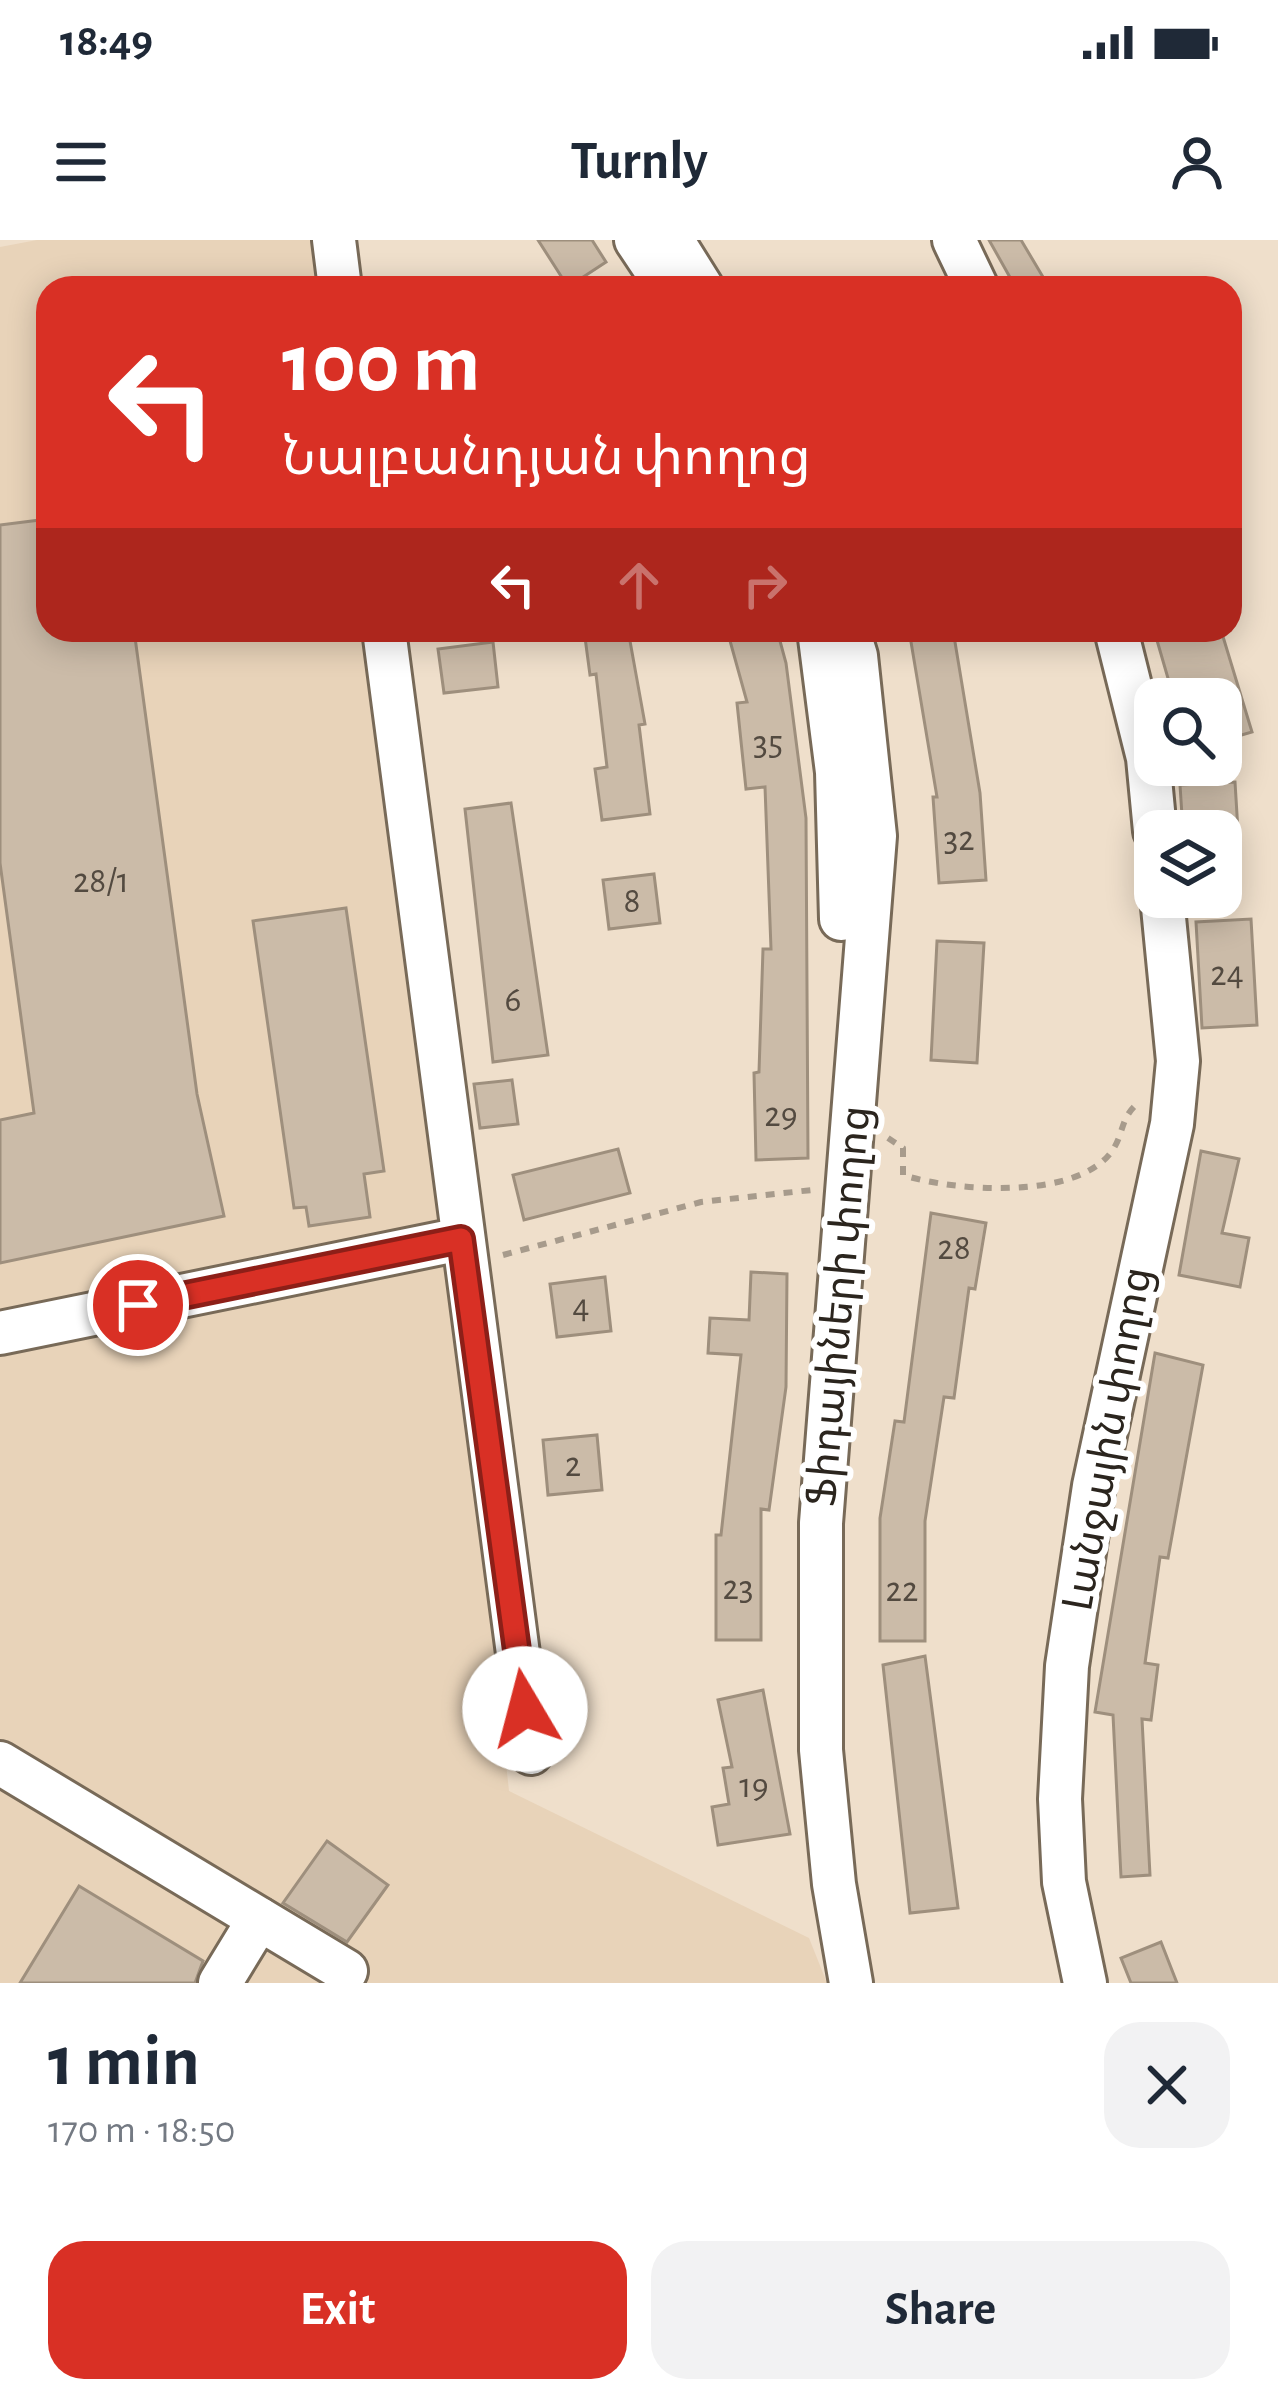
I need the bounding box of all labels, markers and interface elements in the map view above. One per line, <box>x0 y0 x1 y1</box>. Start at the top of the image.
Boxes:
text: 18:49 <box>60 19 153 64</box>
icon: menu <box>48 129 114 195</box>
icon: person <box>1164 129 1230 195</box>
text: Turnly <box>570 135 708 189</box>
text: 100 m <box>282 323 480 407</box>
icon: left <box>84 324 240 480</box>
text: Նալբանդյան փողոց <box>282 431 811 485</box>
icon: left <box>480 552 546 618</box>
icon: ahead <box>606 552 672 618</box>
icon: right <box>732 552 798 618</box>
map controls <box>1134 678 1242 918</box>
button: search <box>1134 678 1242 786</box>
house number: 35 <box>753 725 783 761</box>
button: layers <box>1134 810 1242 918</box>
house number: 32 <box>943 821 975 857</box>
house number: 28/1 <box>73 863 129 899</box>
house number: 8 <box>623 883 641 919</box>
house number: 24 <box>1210 956 1244 992</box>
house number: 6 <box>505 982 521 1018</box>
house number: 29 <box>764 1097 798 1133</box>
street label: Ֆիդայիների փողոց <box>801 1104 879 1508</box>
house number: 28 <box>937 1230 971 1266</box>
pin <box>87 1254 189 1356</box>
street label: Լանջային փողոց <box>1057 1264 1161 1614</box>
icon: arrive <box>105 1272 171 1338</box>
house number: 4 <box>572 1289 590 1325</box>
house number: 2 <box>565 1447 581 1483</box>
house number: 23 <box>722 1570 754 1606</box>
house number: 22 <box>886 1572 918 1608</box>
position arrow <box>462 1646 588 1772</box>
house number: 19 <box>739 1768 769 1804</box>
button: close <box>1104 2022 1230 2148</box>
text: 1 min <box>48 2026 200 2098</box>
text: 170 m · 18:50 <box>48 2111 235 2150</box>
button: Exit <box>48 2241 627 2379</box>
button: Share <box>651 2241 1230 2379</box>

